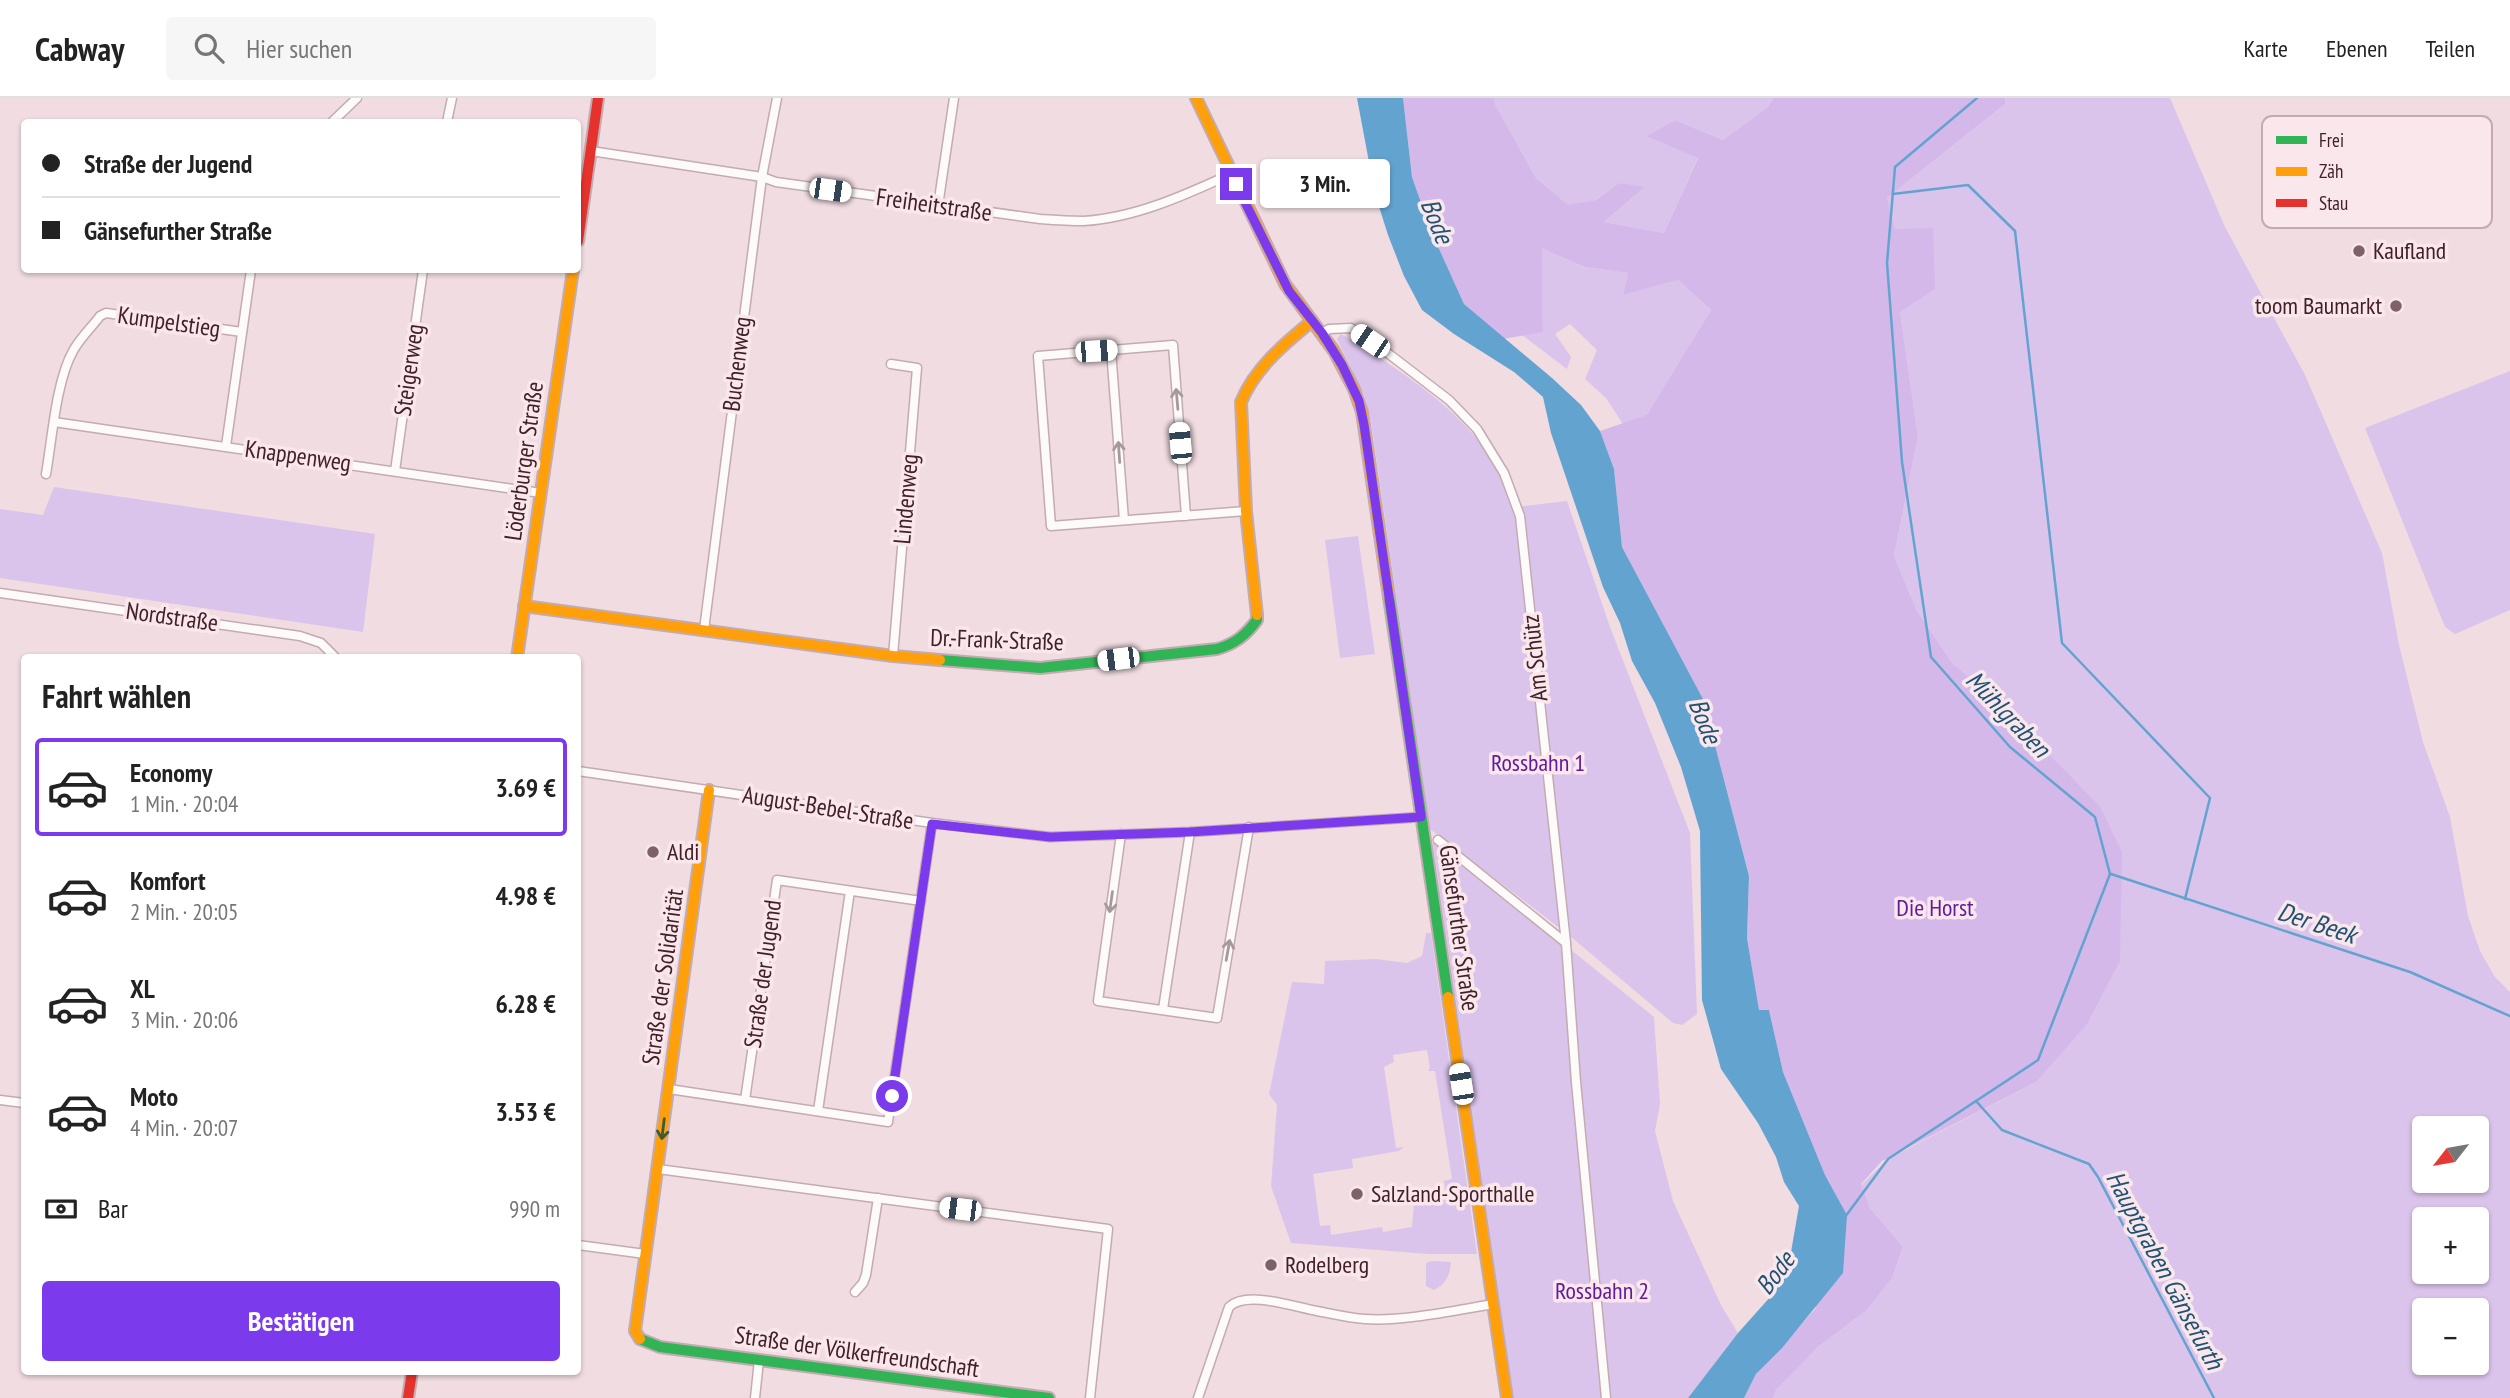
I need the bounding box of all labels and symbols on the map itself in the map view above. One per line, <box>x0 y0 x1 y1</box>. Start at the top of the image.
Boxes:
legend <box>2262 116 2492 228</box>
text: Frei <box>2319 128 2344 152</box>
text: Zäh <box>2319 159 2343 183</box>
callout: 3 Min. <box>1260 160 1390 208</box>
route end <box>1220 168 1252 200</box>
car <box>808 177 853 203</box>
street label: Freiheitstraße <box>874 181 994 228</box>
text: Stau <box>2319 191 2348 215</box>
water label: Bode <box>1414 194 1462 250</box>
place label: Kaufland <box>2373 235 2446 266</box>
marker: Kaufland <box>2351 243 2367 259</box>
place label: toom Baumarkt <box>2255 290 2382 321</box>
marker: toom Baumarkt <box>2388 298 2404 314</box>
street label: Kumpelstieg <box>116 299 222 344</box>
street label: Buchenweg <box>715 315 758 413</box>
car <box>1347 321 1394 361</box>
street label: Steigerweg <box>387 322 430 418</box>
car <box>1075 339 1118 363</box>
street label: Löderburger Straße <box>497 379 550 542</box>
one-way arrow <box>1170 388 1183 410</box>
car <box>1168 421 1193 465</box>
street label: Knappenweg <box>243 433 353 478</box>
one-way arrow <box>1112 441 1125 464</box>
street label: Lindenweg <box>886 452 925 545</box>
street label: Nordstraße <box>124 595 220 638</box>
street label: Am Schütz <box>1515 613 1554 703</box>
street label: Dr.-Frank-Straße <box>930 622 1064 657</box>
car <box>1096 646 1141 672</box>
water label: Mühlgraben <box>1959 664 2059 765</box>
water label: Bode <box>1682 694 1730 750</box>
park label: Rossbahn 1 <box>1491 747 1585 778</box>
street label: August-Bebel-Straße <box>740 779 916 836</box>
place label: Aldi <box>667 836 700 867</box>
street label: Gänsefurther Straße <box>1433 843 1486 1013</box>
marker: Aldi <box>645 844 661 860</box>
street label: Straße der Solidarität <box>635 886 690 1067</box>
one-way arrow <box>1105 890 1118 913</box>
park label: Die Horst <box>1896 892 1974 923</box>
water label: Der Beek <box>2274 894 2363 952</box>
street label: Straße der Jugend <box>737 898 788 1050</box>
one-way arrow <box>1222 939 1235 962</box>
car <box>1448 1062 1475 1106</box>
route start <box>876 1080 908 1112</box>
north arrow <box>2412 1116 2488 1194</box>
one-way arrow <box>657 1117 670 1140</box>
water label: Hauptgraben Gänsefurth <box>2099 1165 2232 1376</box>
place label: Salzland-Sporthalle <box>1371 1178 1534 1209</box>
marker: Salzland-Sporthalle <box>1349 1186 1365 1202</box>
car <box>938 1196 983 1222</box>
water label: Bode <box>1748 1243 1803 1301</box>
place label: Rodelberg <box>1285 1249 1369 1280</box>
marker: Rodelberg <box>1263 1257 1279 1273</box>
park label: Rossbahn 2 <box>1555 1275 1649 1306</box>
street label: Straße der Völkerfreundschaft <box>733 1319 982 1384</box>

